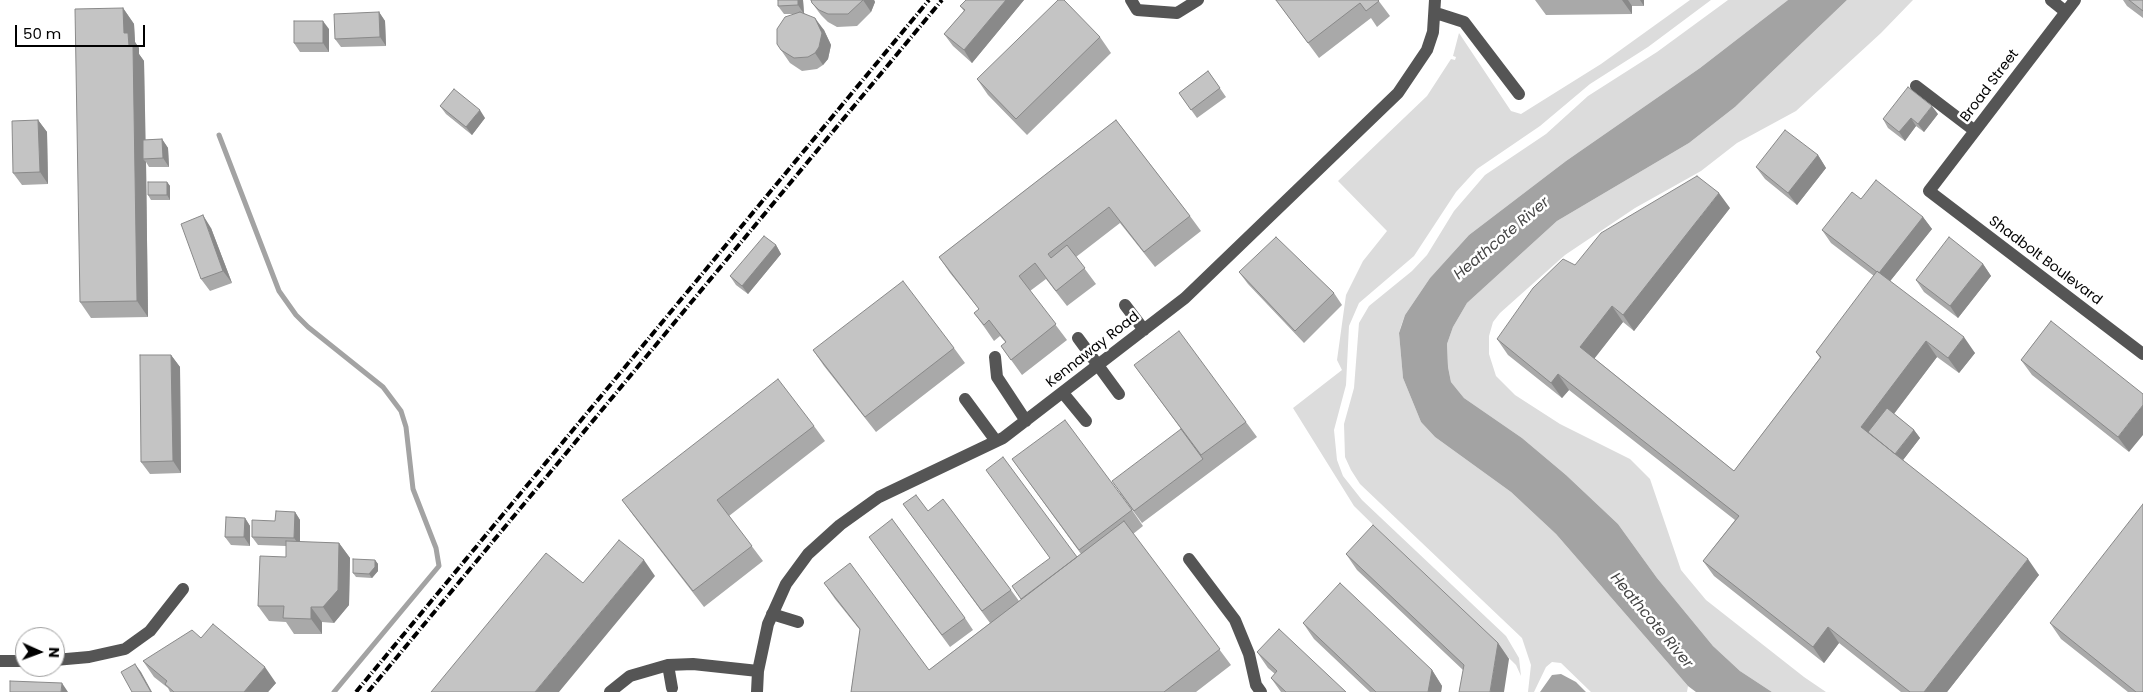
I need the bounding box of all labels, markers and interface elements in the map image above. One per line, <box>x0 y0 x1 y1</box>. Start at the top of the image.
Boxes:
scale bar <box>18 15 148 47</box>
text: 50 m <box>23 23 61 44</box>
street label: Broad Street <box>1957 46 2023 126</box>
water label: Heathcote River <box>1451 194 1553 284</box>
street label: Shadbolt Boulevard <box>1985 213 2105 309</box>
street label: Kennaway Road <box>1043 308 1143 392</box>
water label: Heathcote River <box>1606 570 1696 672</box>
north arrow <box>15 627 65 677</box>
text: N <box>44 647 64 658</box>

